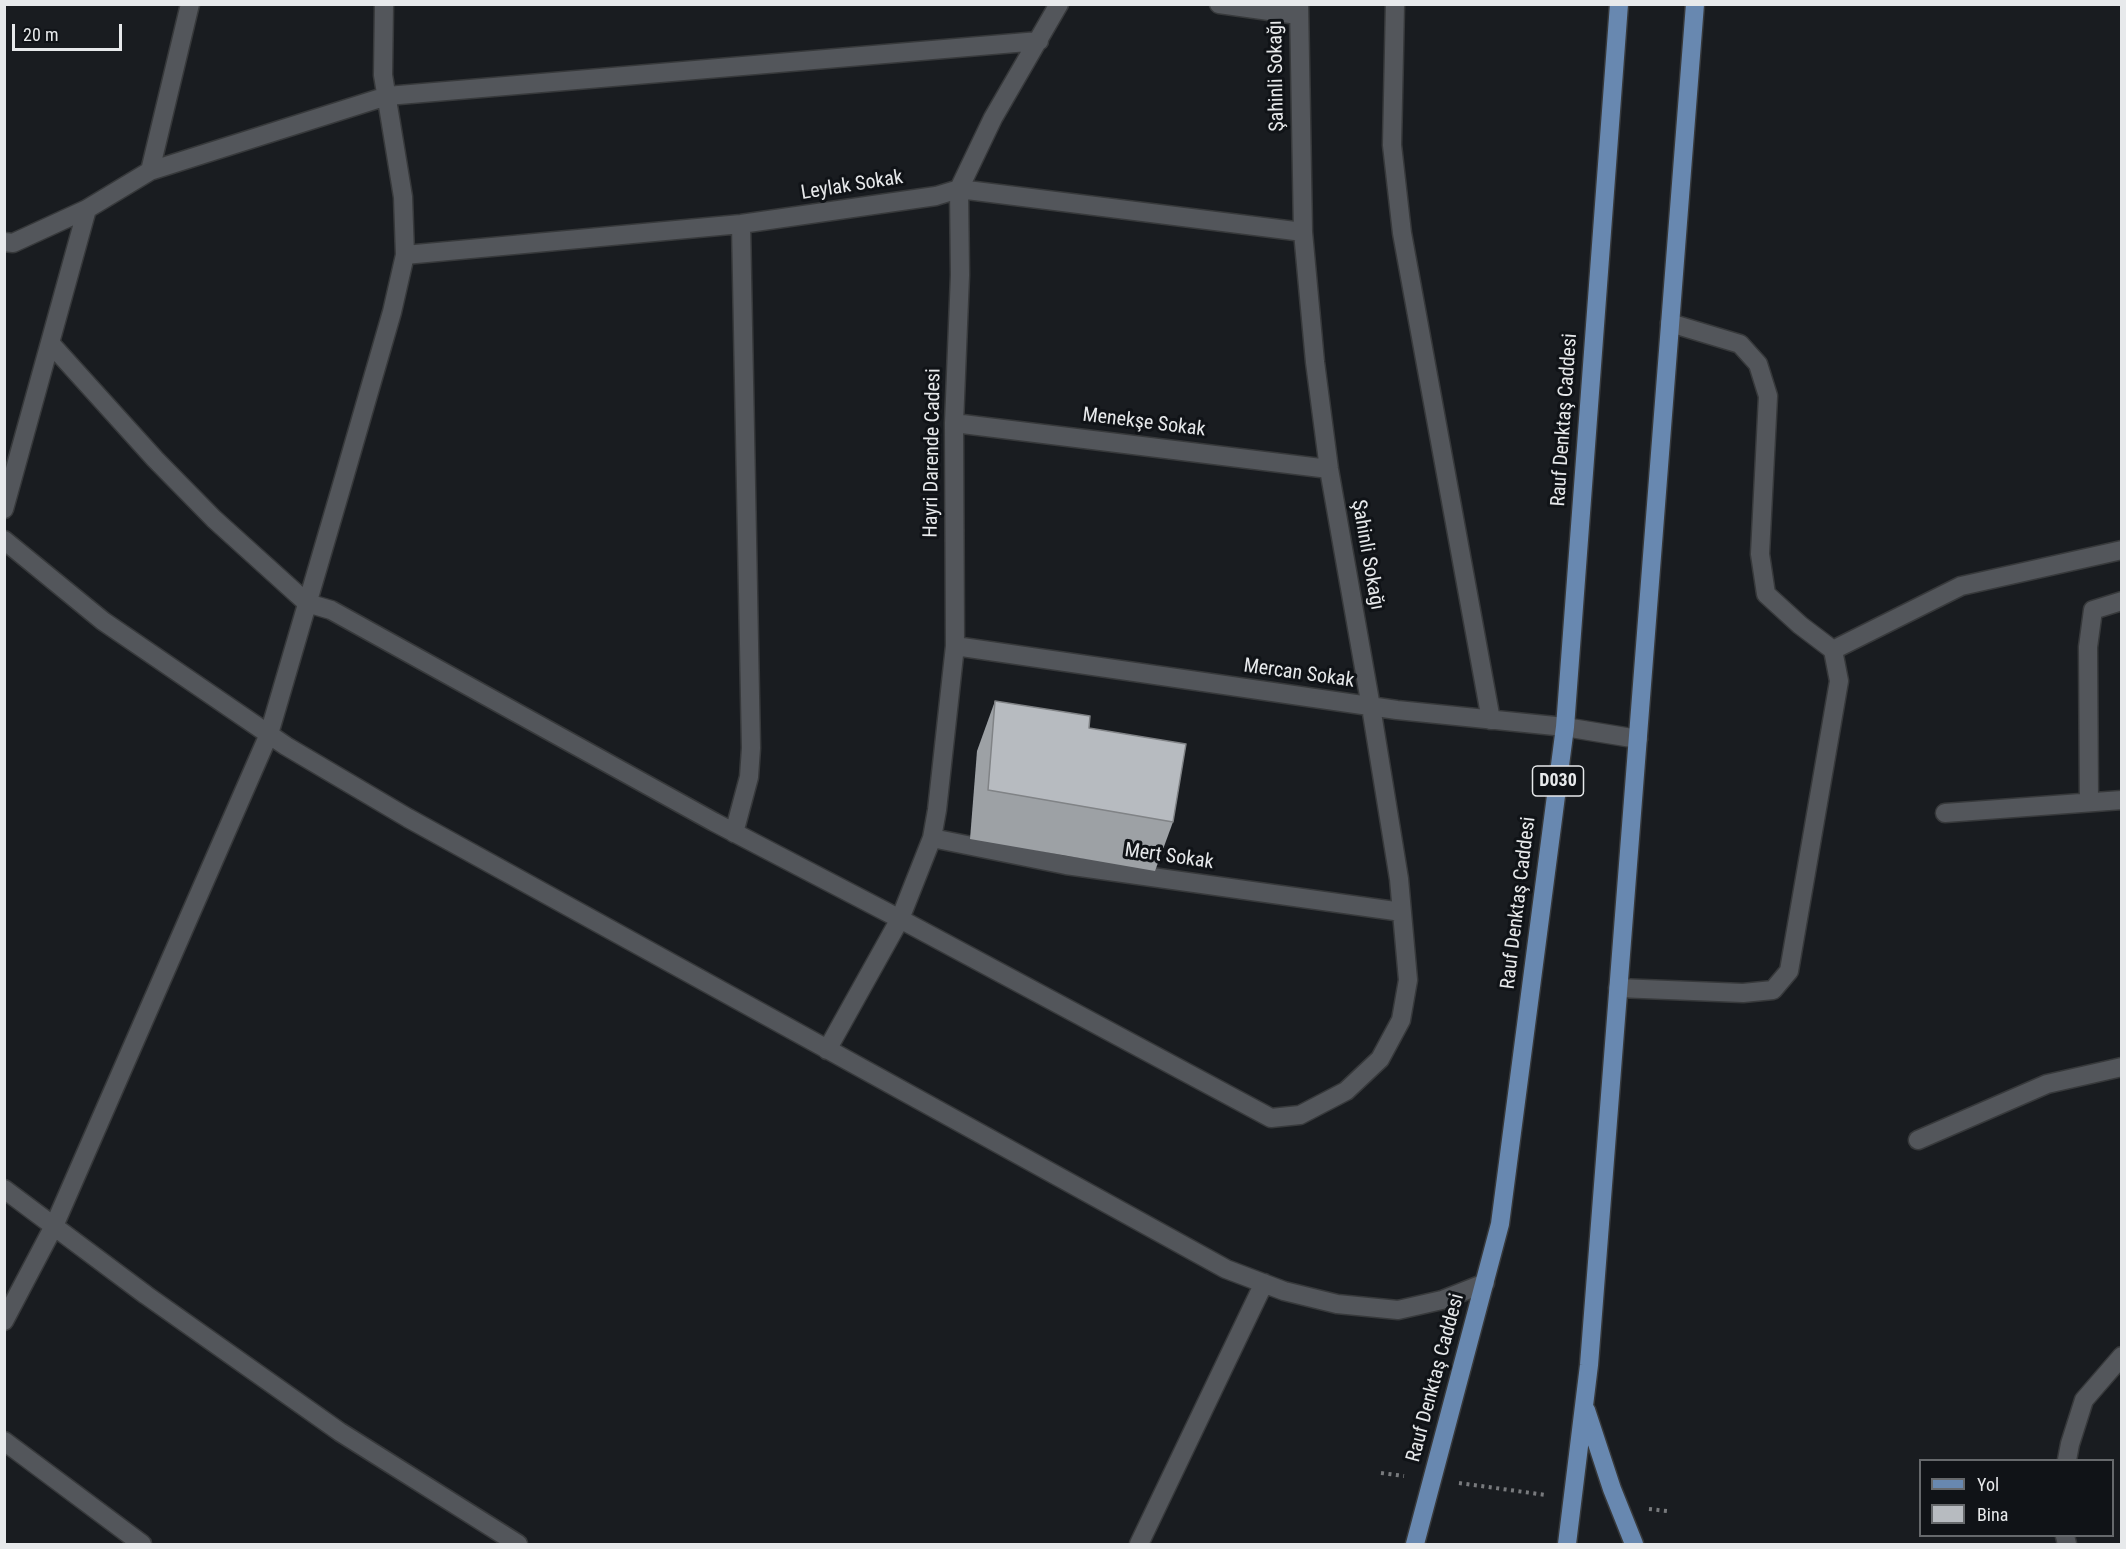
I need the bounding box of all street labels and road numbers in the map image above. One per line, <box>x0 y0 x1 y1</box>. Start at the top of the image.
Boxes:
street label: Şahinli Sokağı <box>1264 20 1290 132</box>
street label: Leylak Sokak <box>799 166 905 206</box>
street label: Rauf Denktaş Caddesi <box>1547 333 1583 507</box>
street label: Hayri Darende Cadesi <box>920 368 946 538</box>
street label: Menekşe Sokak <box>1081 404 1207 442</box>
street label: Şahinli Sokağı <box>1346 498 1388 612</box>
street label: Mercan Sokak <box>1242 654 1356 694</box>
road number: D030 <box>1532 766 1584 796</box>
street label: Rauf Denktaş Caddesi <box>1497 816 1541 990</box>
street label: Mert Sokak <box>1123 839 1215 875</box>
street label: Rauf Denktaş Caddesi <box>1402 1291 1470 1465</box>

